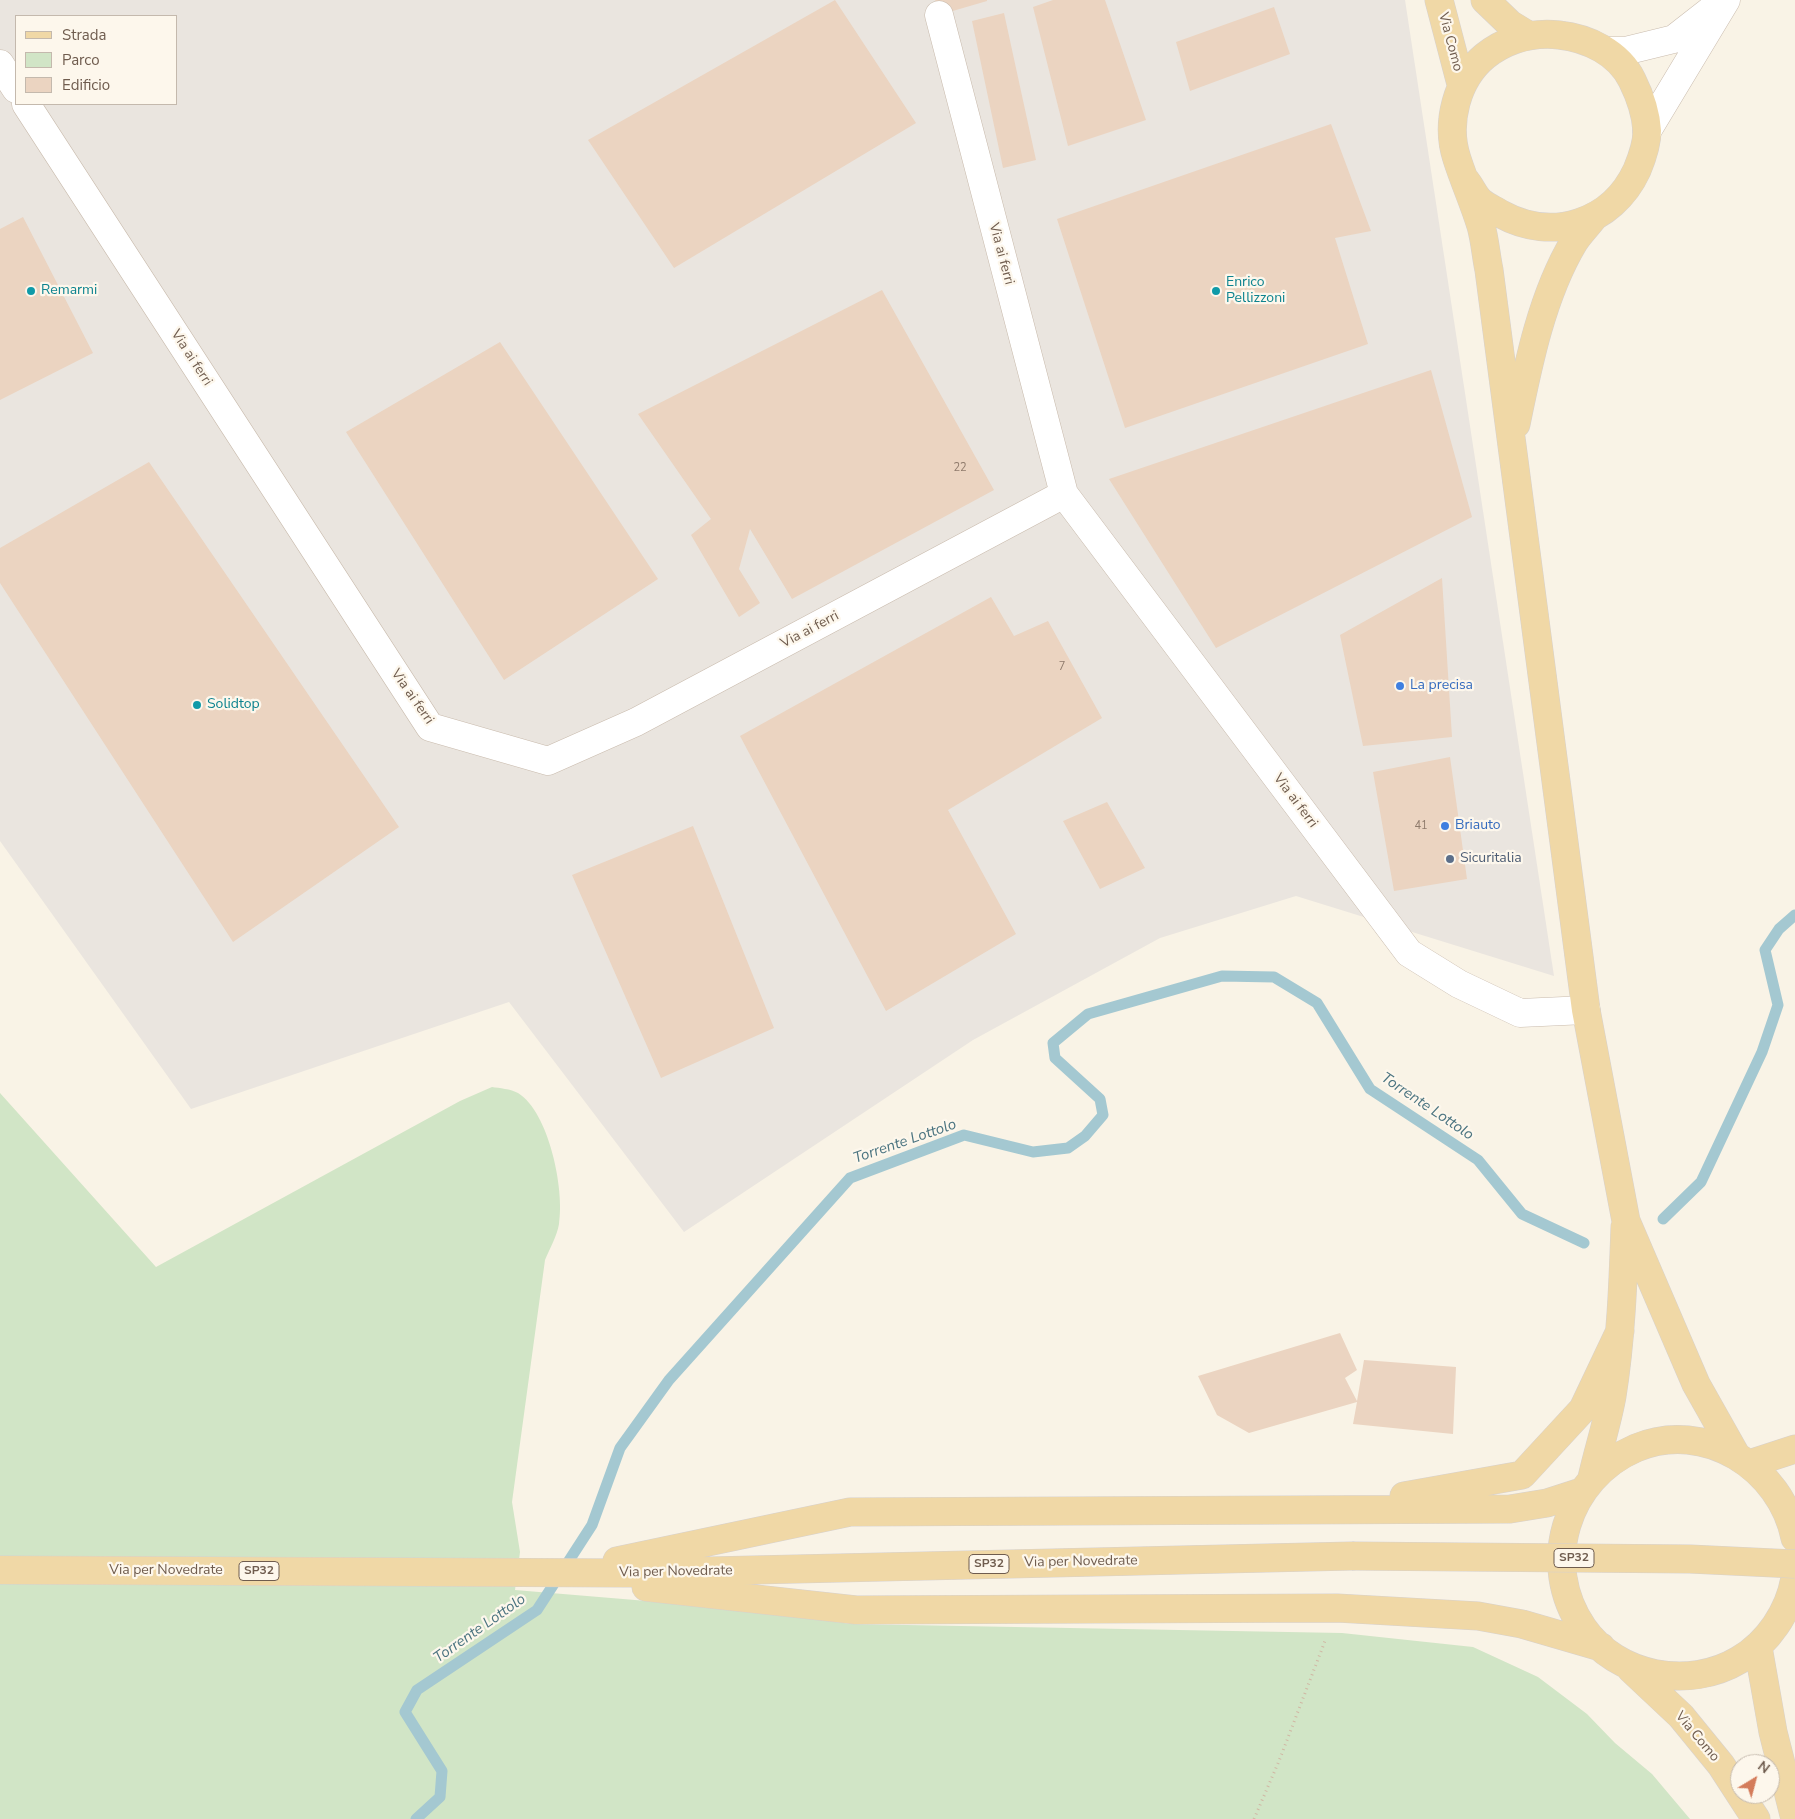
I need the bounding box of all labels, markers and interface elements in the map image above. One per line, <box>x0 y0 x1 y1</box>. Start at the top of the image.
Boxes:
street label: Via Como <box>1434 11 1466 73</box>
legend <box>15 15 178 105</box>
text: Strada <box>62 25 106 45</box>
text: Parco <box>62 50 100 70</box>
text: Edificio <box>62 75 110 95</box>
street label: Via ai ferri <box>985 221 1017 287</box>
place label: Enrico Pellizzoni <box>1226 275 1285 308</box>
place label: Remarmi <box>41 283 97 299</box>
marker: Remarmi <box>25 285 37 297</box>
marker: Enrico Pellizzoni <box>1210 285 1222 297</box>
street label: Via ai ferri <box>167 327 215 389</box>
house number: 22 <box>953 461 967 475</box>
street label: Via ai ferri <box>778 608 842 652</box>
house number: 7 <box>1059 660 1065 674</box>
street label: Via ai ferri <box>387 666 437 728</box>
place label: La precisa <box>1410 678 1473 694</box>
marker: La precisa <box>1394 680 1406 692</box>
place label: Solidtop <box>207 697 260 713</box>
marker: Solidtop <box>191 699 203 711</box>
street label: Via ai ferri <box>1269 771 1321 831</box>
place label: Briauto <box>1455 818 1501 834</box>
house number: 41 <box>1414 819 1428 833</box>
marker: Briauto <box>1439 820 1451 832</box>
place label: Sicuritalia <box>1460 851 1522 867</box>
marker: Sicuritalia <box>1444 853 1456 865</box>
water label: Torrente Lottolo <box>1377 1069 1477 1145</box>
water label: Torrente Lottolo <box>851 1116 959 1168</box>
road number: SP32 <box>1554 1549 1594 1568</box>
street label: Via per Novedrate <box>1024 1553 1138 1571</box>
road number: SP32 <box>969 1555 1009 1574</box>
road number: SP32 <box>239 1562 279 1580</box>
street label: Via per Novedrate <box>109 1563 223 1579</box>
street label: Via per Novedrate <box>619 1563 733 1581</box>
water label: Torrente Lottolo <box>431 1591 529 1667</box>
street label: Via Como <box>1671 1708 1723 1766</box>
north arrow <box>1730 1754 1780 1804</box>
text: N <box>1754 1757 1774 1778</box>

